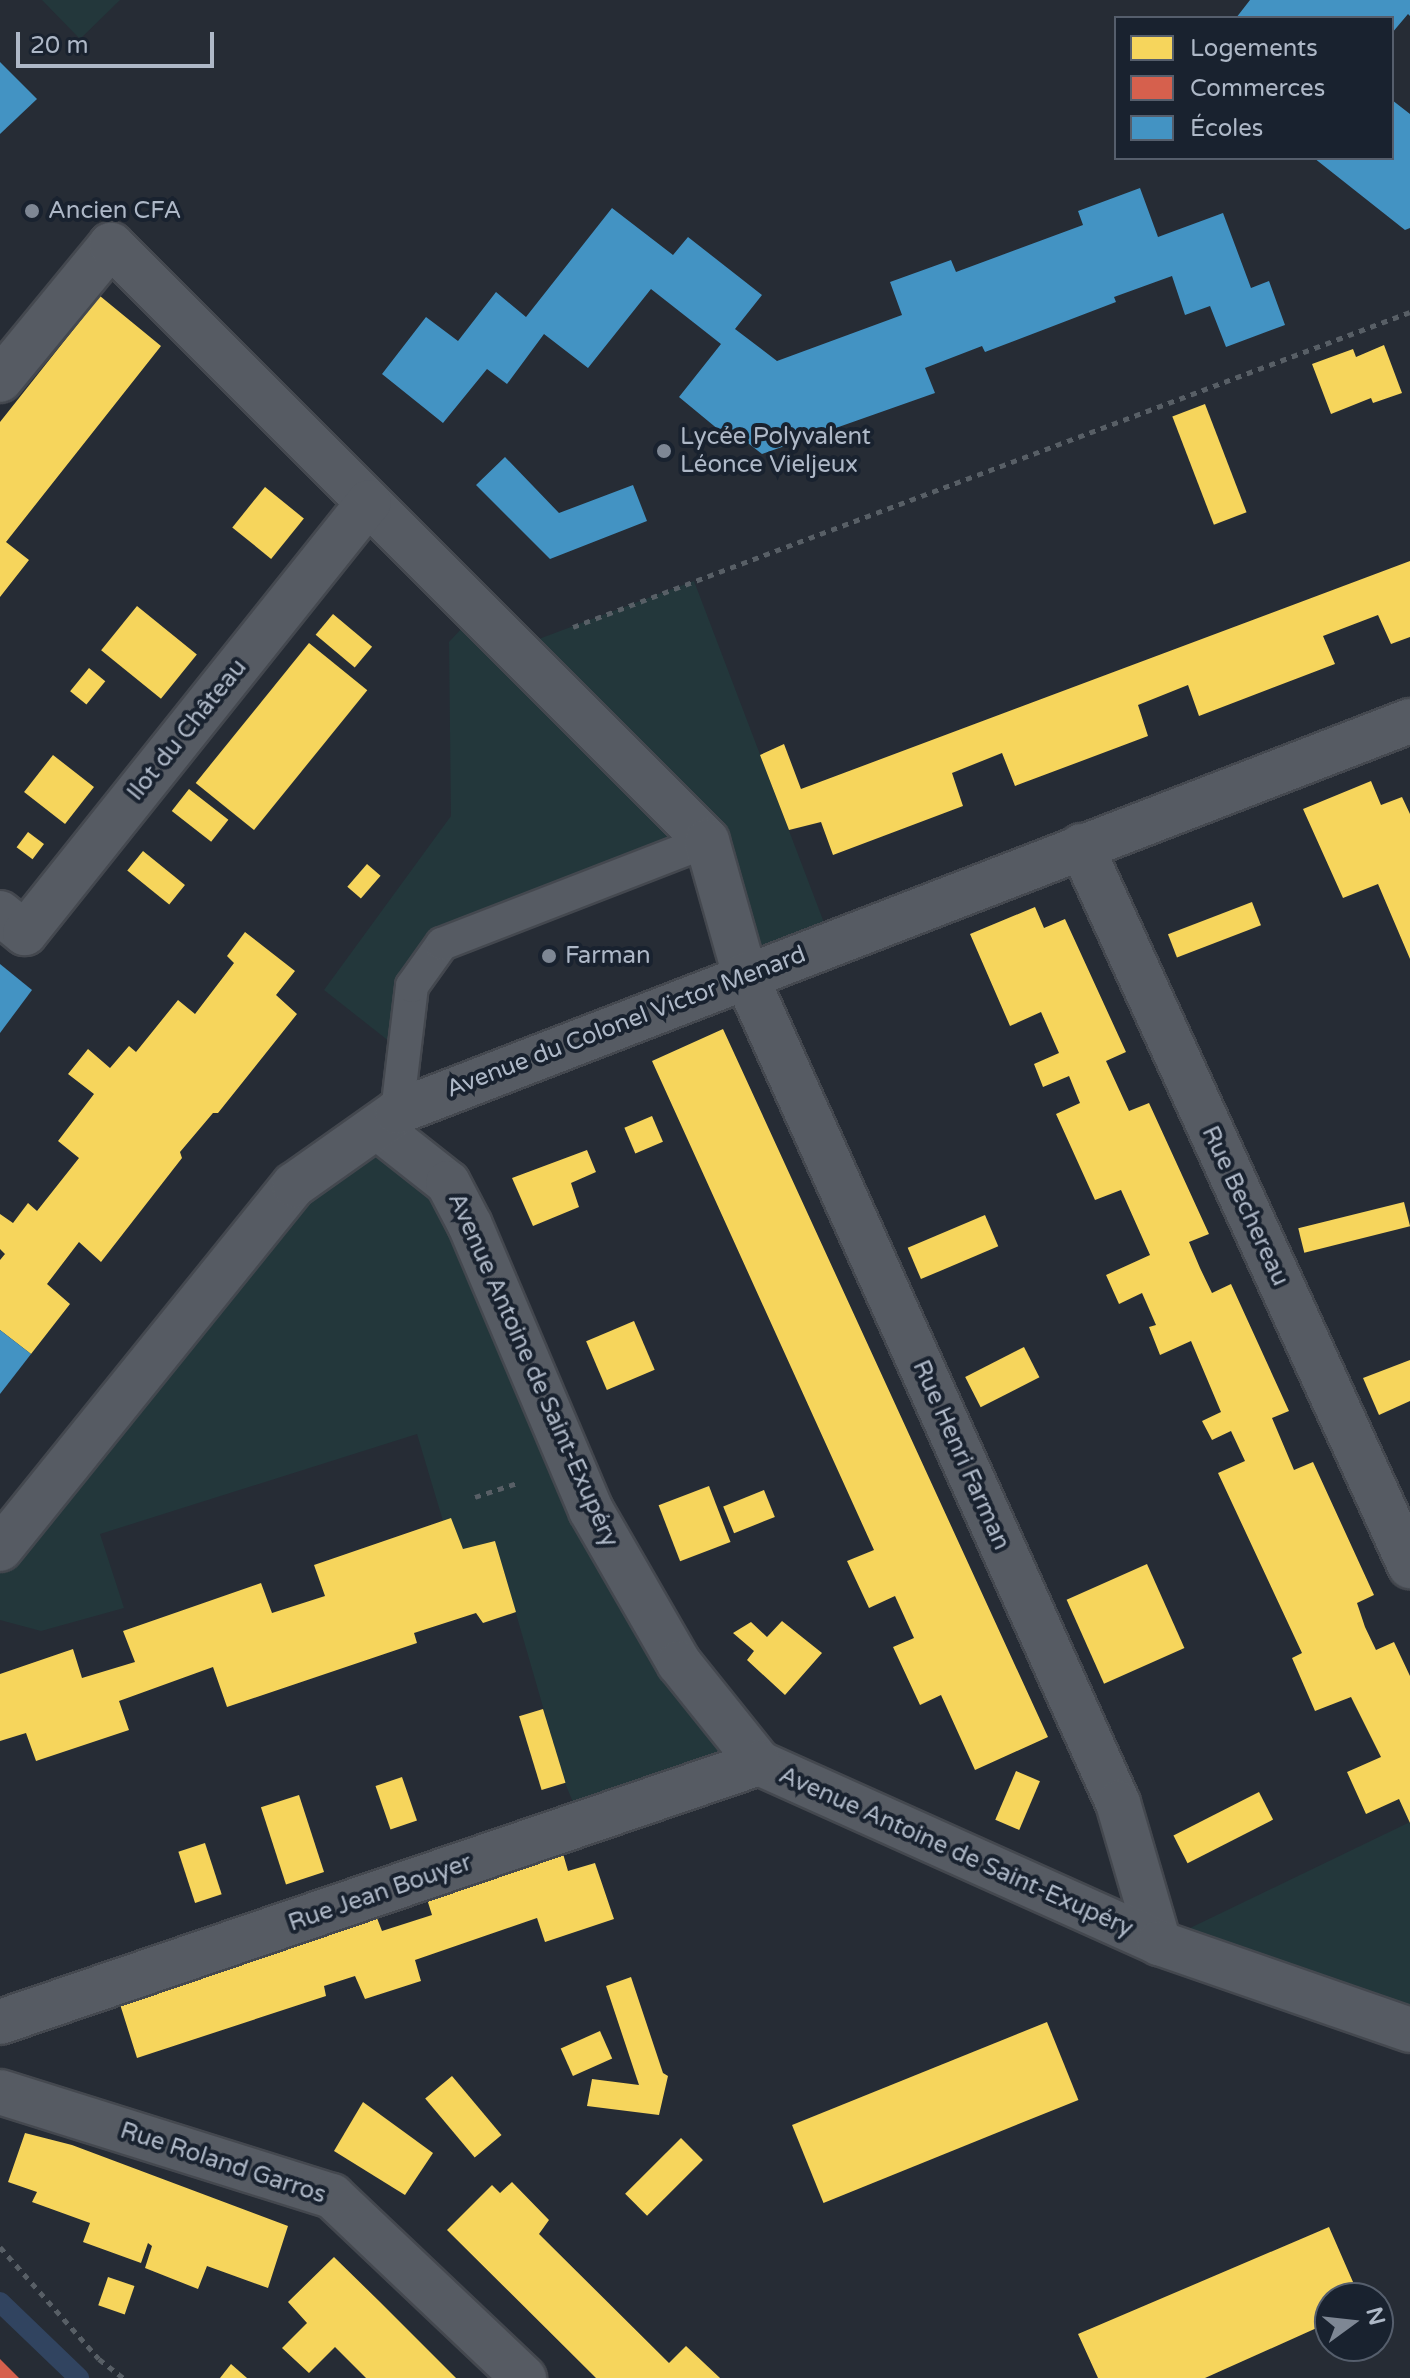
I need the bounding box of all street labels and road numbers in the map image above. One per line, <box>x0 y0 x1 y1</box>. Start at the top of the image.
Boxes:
street label: Ilot du Château <box>121 653 253 807</box>
street label: Avenue du Colonel Victor Menard <box>442 940 810 1104</box>
street label: Rue Bechereau <box>1195 1122 1295 1290</box>
street label: Avenue Antoine de Saint-Exupéry <box>442 1189 624 1551</box>
street label: Rue Henri Farman <box>906 1356 1016 1554</box>
street label: Avenue Antoine de Saint-Exupéry <box>775 1761 1137 1943</box>
street label: Rue Jean Bouyer <box>285 1848 475 1938</box>
street label: Rue Roland Garros <box>117 2116 329 2210</box>

